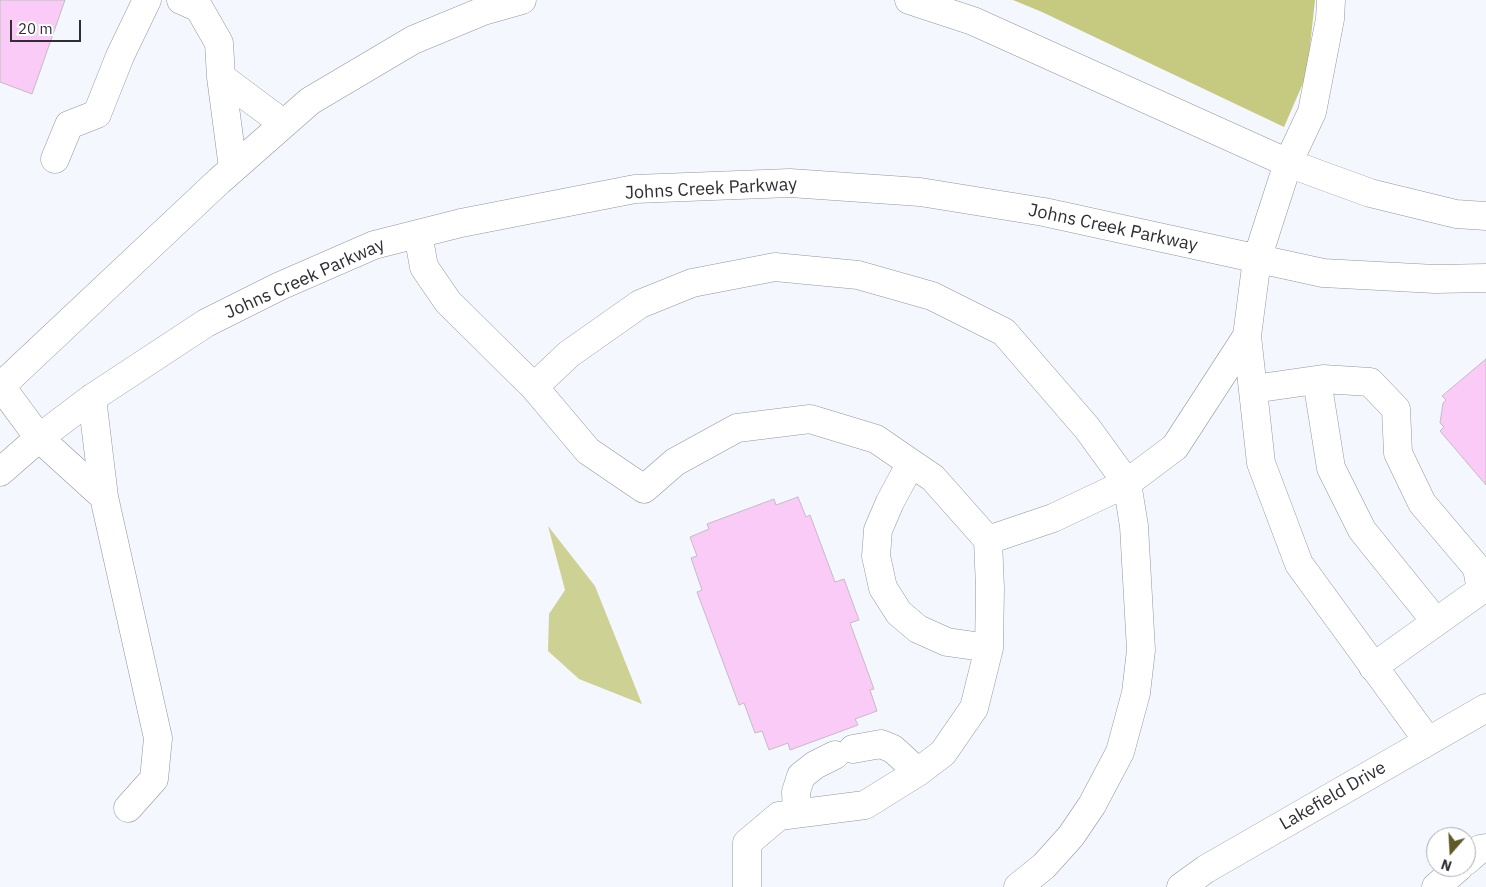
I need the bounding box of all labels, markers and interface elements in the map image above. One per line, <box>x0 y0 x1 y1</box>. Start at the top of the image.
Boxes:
scale bar <box>12 10 84 42</box>
text: 20 m <box>18 19 53 38</box>
street label: Johns Creek Parkway <box>624 174 798 204</box>
street label: Johns Creek Parkway <box>1026 200 1200 256</box>
street label: Johns Creek Parkway <box>222 234 388 324</box>
street label: Lakefield Drive <box>1276 757 1390 835</box>
north arrow <box>1426 827 1476 877</box>
text: N <box>1439 855 1454 875</box>

